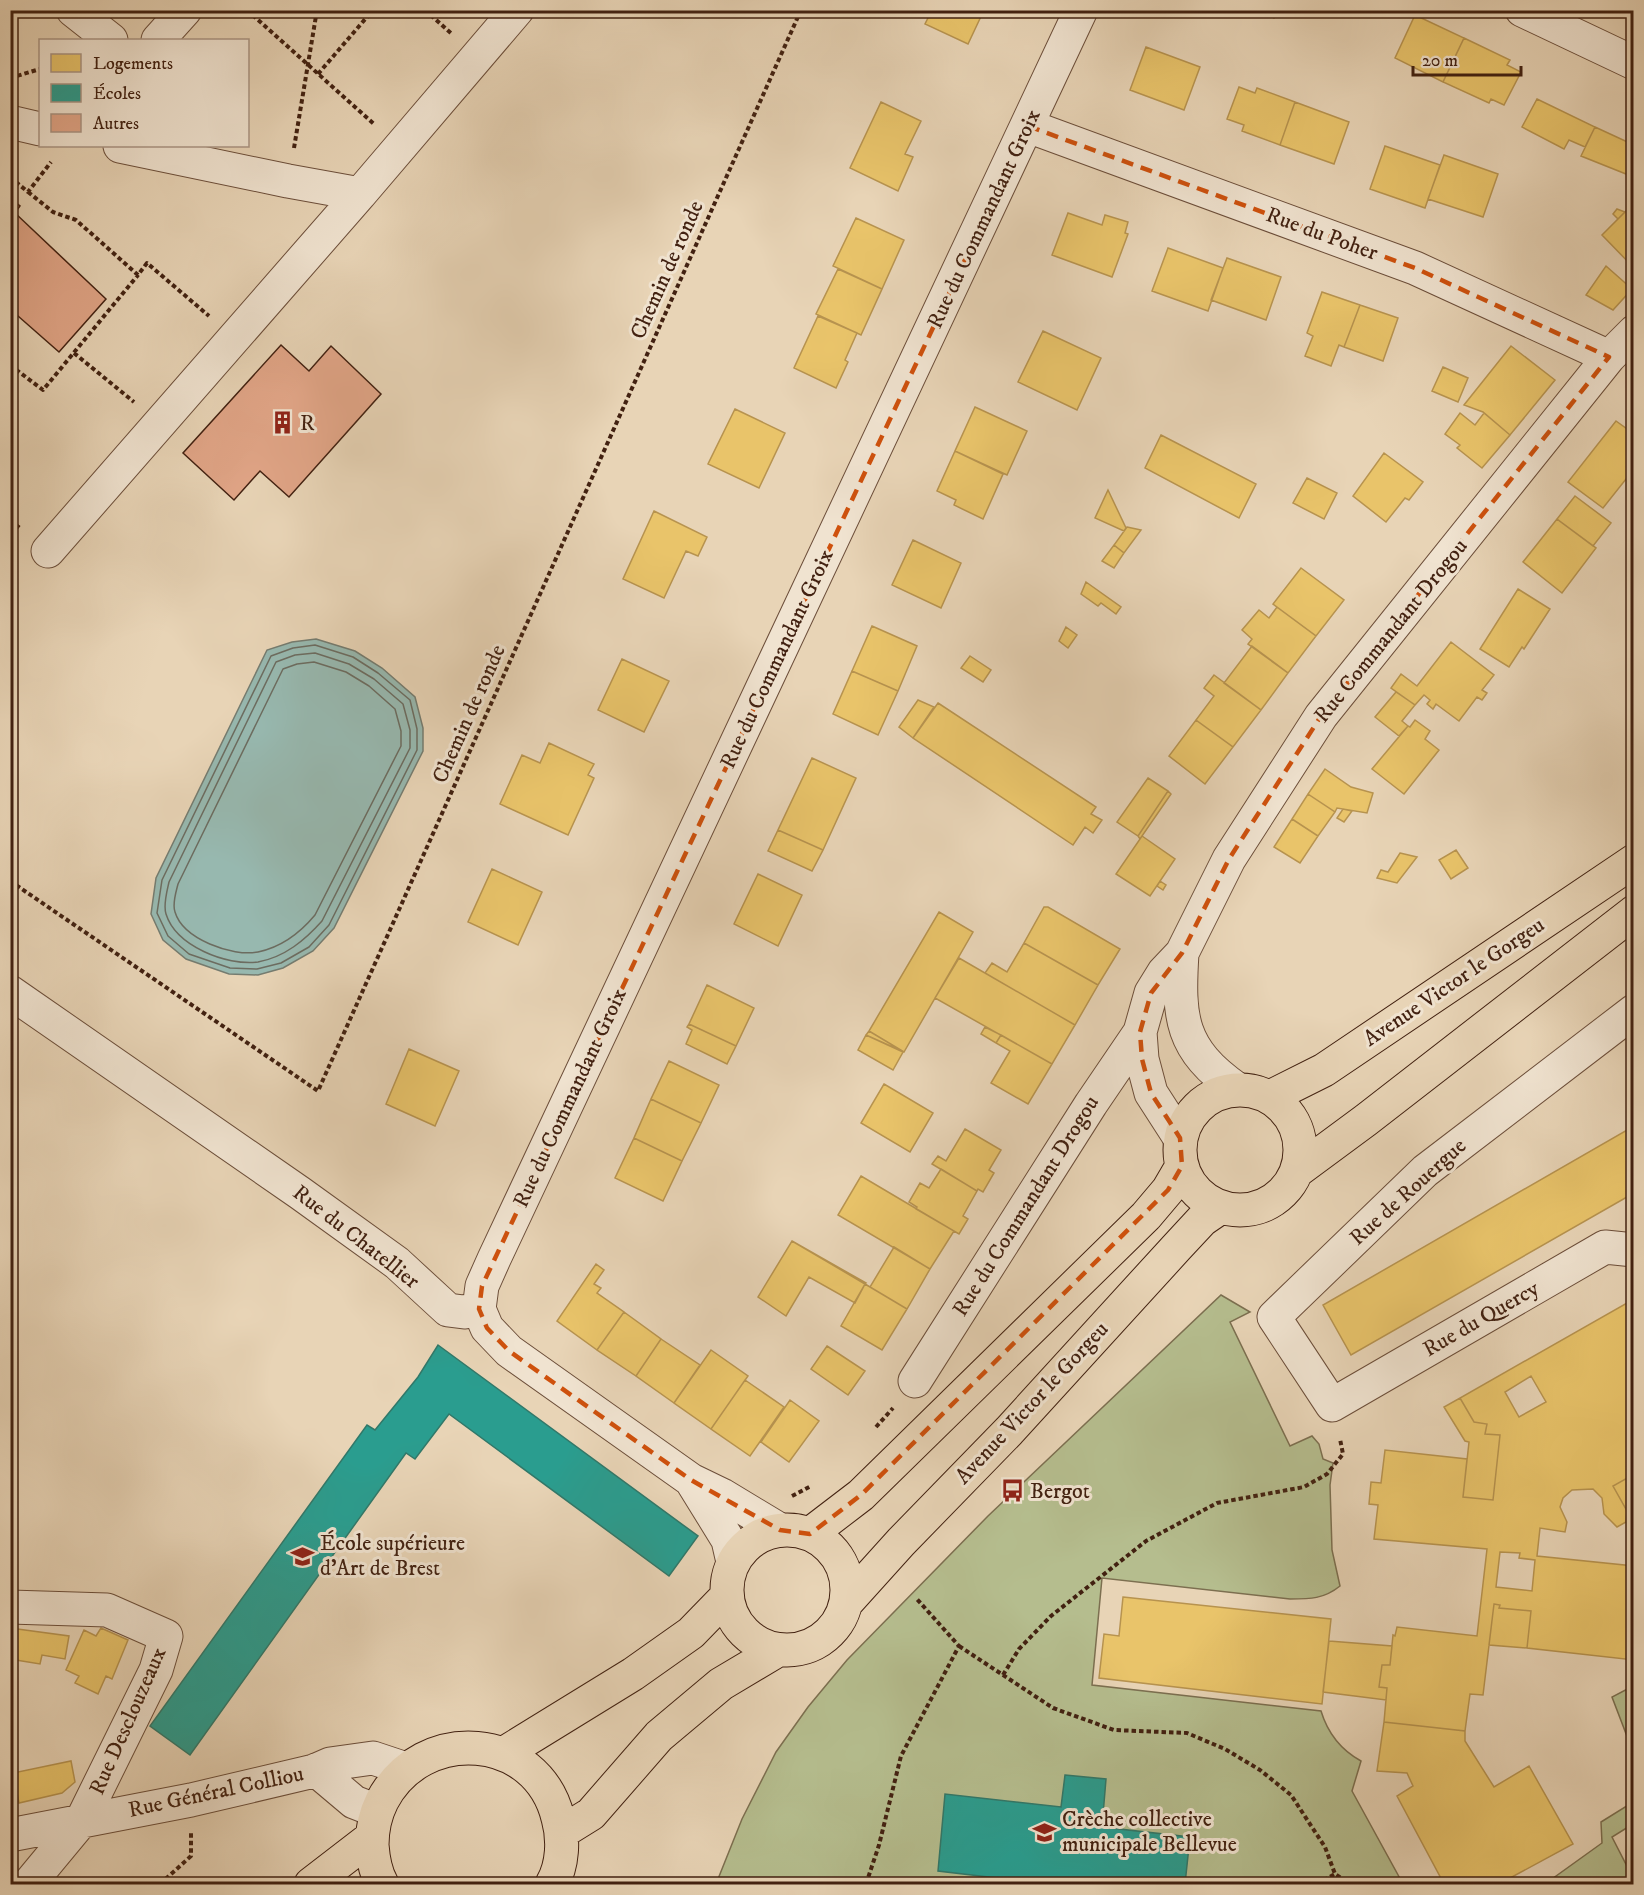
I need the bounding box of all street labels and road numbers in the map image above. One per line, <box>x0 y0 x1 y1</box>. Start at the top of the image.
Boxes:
street label: Rue du Commandant Groix <box>921 105 1047 333</box>
street label: Chemin de ronde <box>624 197 710 343</box>
street label: Rue du Poher <box>1262 201 1382 267</box>
street label: Rue Commandant Drogou <box>1308 534 1474 728</box>
street label: Rue du Commandant Groix <box>714 545 840 773</box>
street label: Chemin de ronde <box>426 641 512 787</box>
street label: Avenue Victor le Gorgeu <box>1358 911 1550 1053</box>
street label: Rue du Commandant Groix <box>507 984 633 1212</box>
street label: Rue du Commandant Drogou <box>947 1091 1105 1321</box>
street label: Rue de Rouergue <box>1344 1133 1472 1251</box>
street label: Rue du Chatellier <box>287 1179 425 1295</box>
street label: Rue du Quercy <box>1418 1275 1544 1363</box>
street label: Avenue Victor le Gorgeu <box>950 1316 1114 1490</box>
street label: Rue Desclouzeaux <box>83 1643 173 1799</box>
street label: Rue Général Colliou <box>126 1760 306 1824</box>

